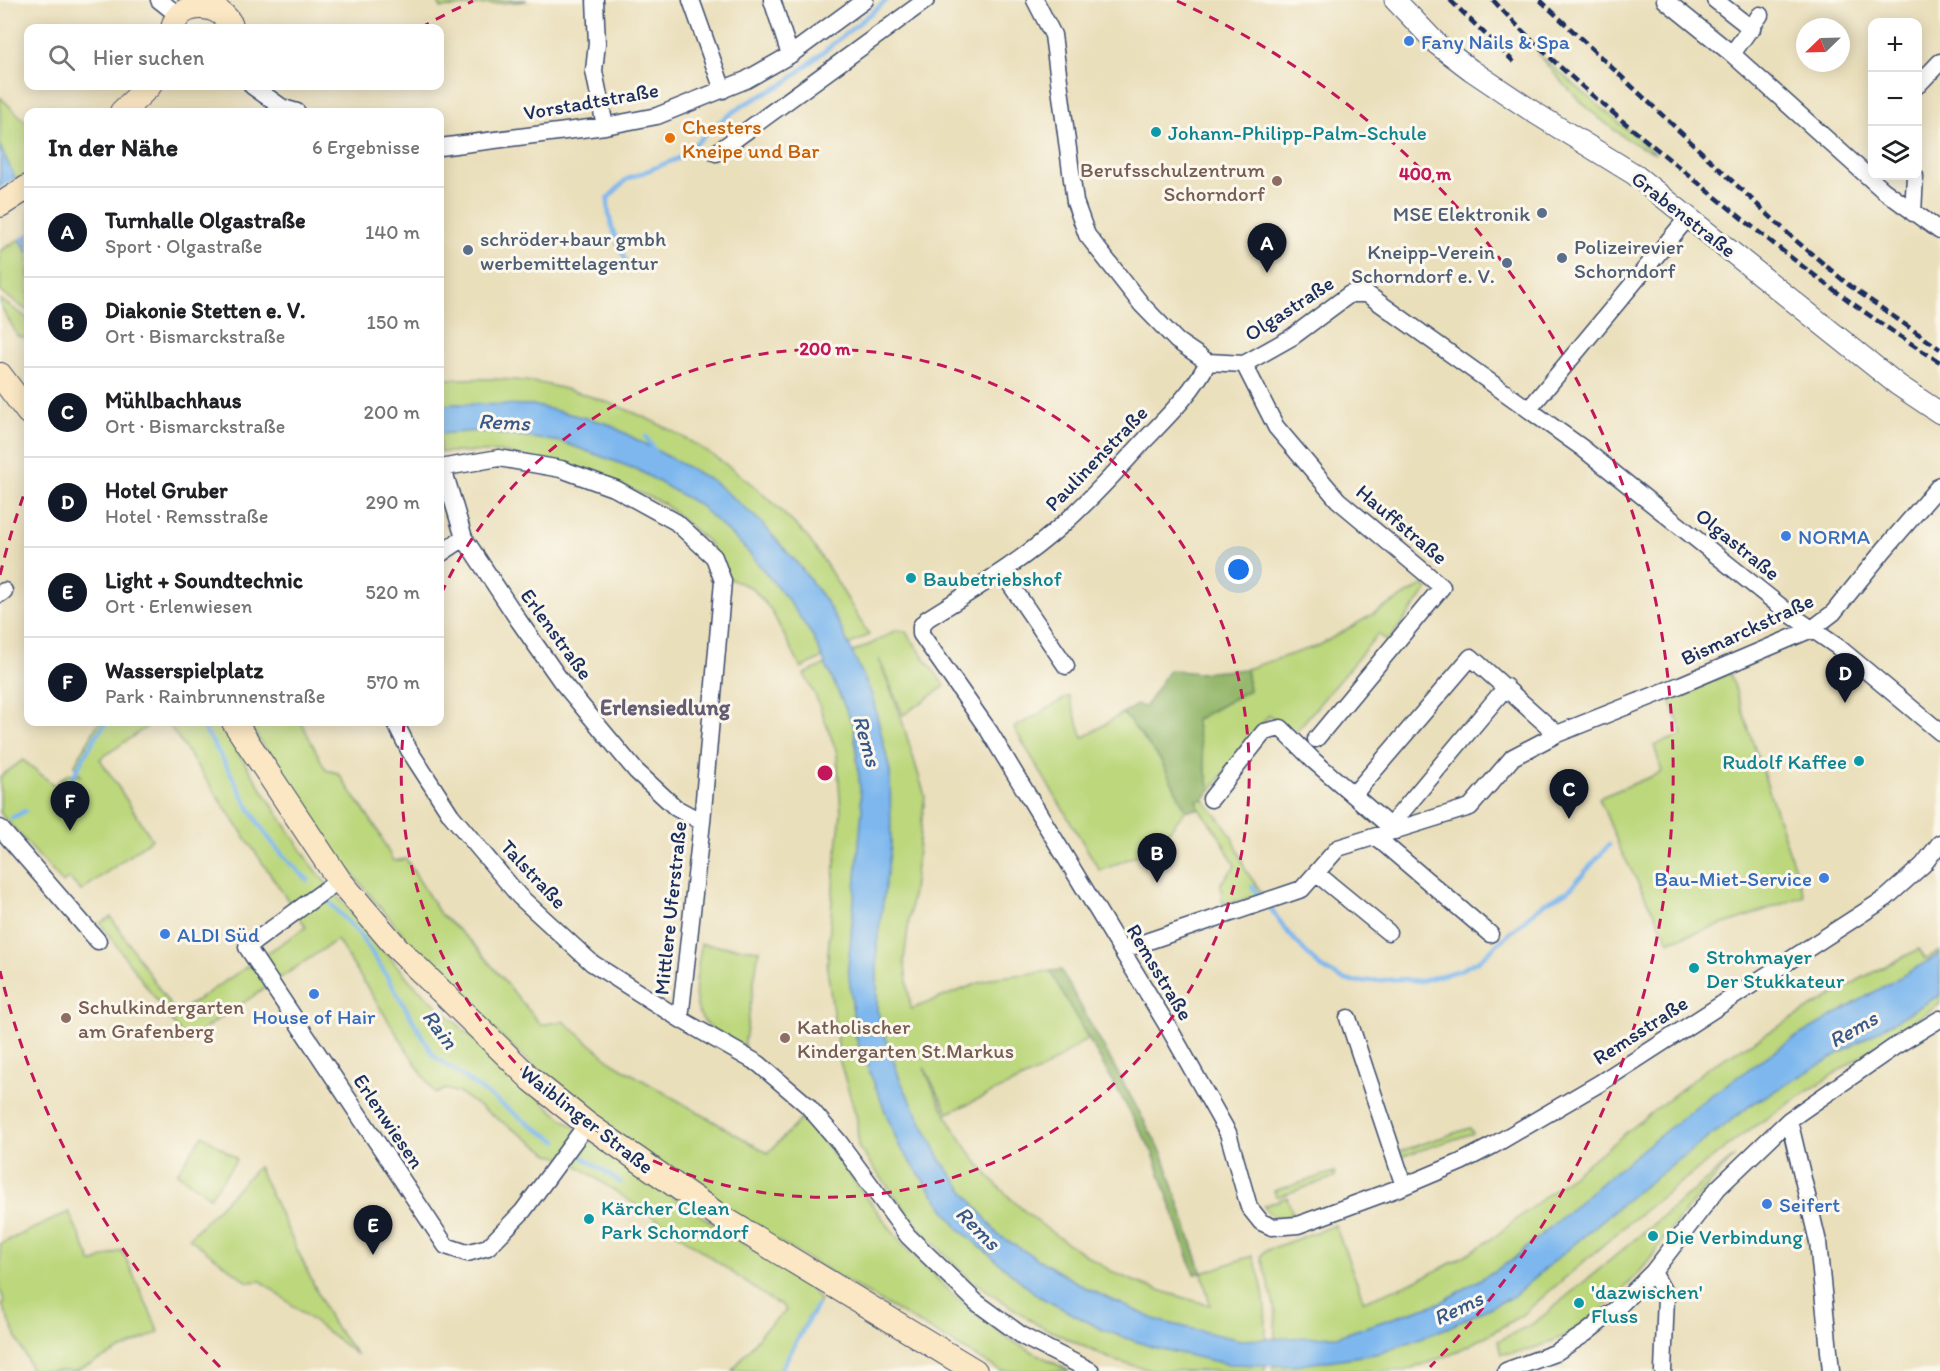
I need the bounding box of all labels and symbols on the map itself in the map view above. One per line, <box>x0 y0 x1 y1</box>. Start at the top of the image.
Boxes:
north arrow <box>1796 18 1850 72</box>
place label: Fany Nails & Spa <box>1421 29 1570 54</box>
marker: Fany Nails & Spa <box>1402 34 1416 48</box>
street label: Vorstadtstraße <box>522 77 660 125</box>
place label: Chesters Kneipe und Bar <box>682 114 819 163</box>
place label: Johann-Philipp-Palm-Schule <box>1168 120 1427 145</box>
marker: Johann-Philipp-Palm-Schule <box>1149 125 1163 139</box>
marker: Chesters Kneipe und Bar <box>663 131 677 145</box>
place label: Berufsschulzentrum Schorndorf <box>1080 157 1265 206</box>
text: 400 m <box>1399 163 1452 185</box>
street label: Grabenstraße <box>1627 165 1741 263</box>
marker: Berufsschulzentrum Schorndorf <box>1270 174 1284 188</box>
place label: MSE Elektronik <box>1393 201 1530 226</box>
marker: MSE Elektronik <box>1535 206 1549 220</box>
pin: A <box>1248 224 1286 273</box>
place label: schröder+baur gmbh werbemittelagentur <box>480 226 666 275</box>
place label: Polizeirevier Schorndorf <box>1574 234 1684 283</box>
place label: Kneipp-Verein Schorndorf e. V. <box>1351 239 1495 288</box>
marker: schröder+baur gmbh werbemittelagentur <box>461 243 475 257</box>
marker: Polizeirevier Schorndorf <box>1555 251 1569 265</box>
marker: Kneipp-Verein Schorndorf e. V. <box>1500 256 1514 270</box>
street label: Olgastraße <box>1240 270 1338 346</box>
text: 200 m <box>800 338 851 360</box>
street label: Paulinenstraße <box>1039 400 1153 516</box>
water label: Rems <box>477 407 532 437</box>
street label: Hauffstraße <box>1351 479 1453 569</box>
street label: Olgastraße <box>1691 502 1785 586</box>
place label: NORMA <box>1798 524 1871 549</box>
marker: NORMA <box>1779 529 1793 543</box>
your location <box>1224 555 1253 584</box>
place label: Baubetriebshof <box>923 566 1062 591</box>
marker: Baubetriebshof <box>904 571 918 585</box>
street label: Erlenstraße <box>516 584 598 684</box>
street label: Bismarckstraße <box>1677 587 1817 671</box>
pin: D <box>1826 654 1864 703</box>
district label: Erlensiedlung <box>600 694 731 721</box>
water label: Rems <box>847 712 887 771</box>
place label: Rudolf Kaffee <box>1722 749 1847 774</box>
marker: Rudolf Kaffee <box>1852 754 1866 768</box>
centre of rings <box>815 763 835 783</box>
pin: C <box>1550 770 1588 819</box>
pin: F <box>50 782 90 831</box>
street label: Mittlere Uferstraße <box>648 820 692 996</box>
street label: Talstraße <box>496 834 572 914</box>
pin: B <box>1138 834 1176 883</box>
place label: Bau-Miet-Service <box>1654 866 1812 891</box>
marker: Bau-Miet-Service <box>1817 871 1831 885</box>
street label: Remsstraße <box>1121 919 1199 1025</box>
place label: ALDI Süd <box>177 922 260 947</box>
marker: ALDI Süd <box>158 927 172 941</box>
place label: Strohmayer Der Stukkateur <box>1706 944 1845 993</box>
marker: Strohmayer Der Stukkateur <box>1687 961 1701 975</box>
marker: House of Hair <box>307 987 321 1001</box>
street label: Remsstraße <box>1588 990 1692 1070</box>
place label: Schulkindergarten am Grafenberg <box>78 994 244 1043</box>
place label: House of Hair <box>253 1004 376 1029</box>
water label: Rain <box>416 1004 464 1055</box>
water label: Rems <box>1824 1004 1883 1054</box>
marker: Schulkindergarten am Grafenberg <box>59 1011 73 1025</box>
place label: Katholischer Kindergarten St.Markus <box>797 1014 1014 1063</box>
marker: Katholischer Kindergarten St.Markus <box>778 1031 792 1045</box>
street label: Waiblinger Straße <box>515 1059 659 1179</box>
street label: Erlenwiesen <box>348 1069 430 1173</box>
place label: Seifert <box>1779 1192 1840 1217</box>
place label: Kärcher Clean Park Schorndorf <box>601 1195 749 1244</box>
marker: Seifert <box>1760 1197 1774 1211</box>
water label: Rems <box>950 1200 1007 1257</box>
pin: E <box>354 1206 392 1255</box>
marker: Kärcher Clean Park Schorndorf <box>582 1212 596 1226</box>
place label: Die Verbindung <box>1665 1224 1803 1249</box>
marker: Die Verbindung <box>1646 1229 1660 1243</box>
place label: 'dazwischen' Fluss <box>1591 1279 1703 1328</box>
water label: Rems <box>1429 1284 1488 1332</box>
marker: 'dazwischen' Fluss <box>1572 1296 1586 1310</box>

